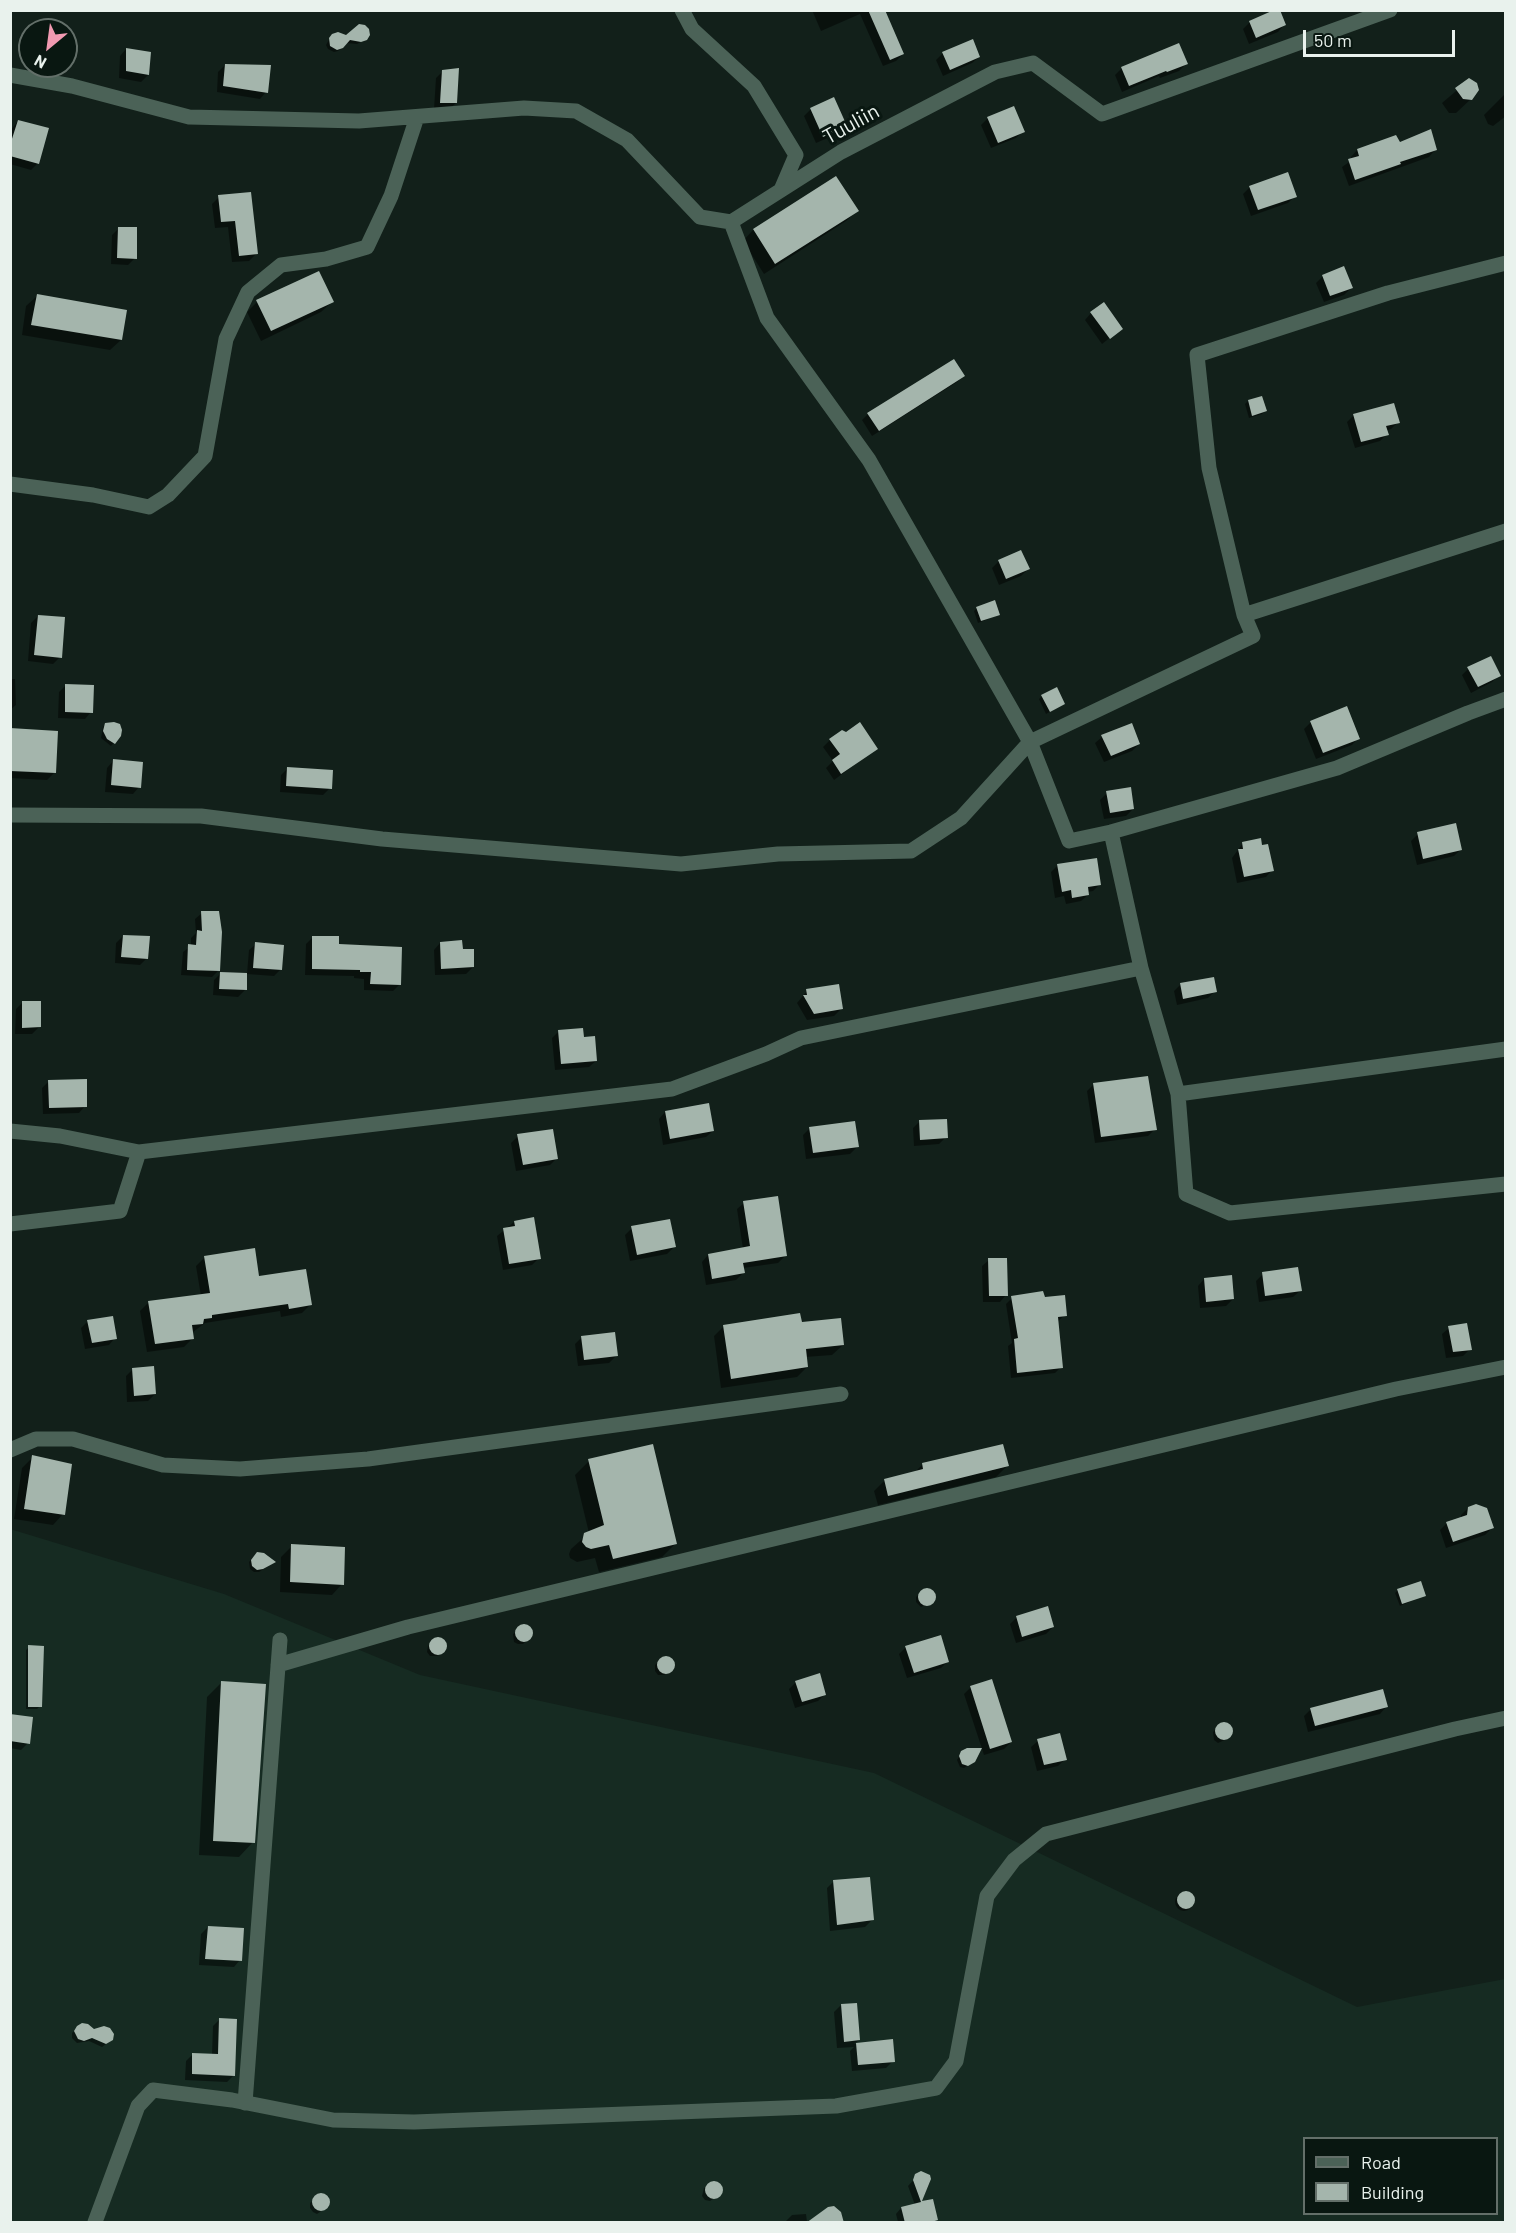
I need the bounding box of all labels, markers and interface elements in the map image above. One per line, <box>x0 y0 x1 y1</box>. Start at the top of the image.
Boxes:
north arrow <box>18 18 78 78</box>
scale bar <box>1306 18 1458 56</box>
text: 50 m <box>1314 29 1352 51</box>
text: N <box>31 52 49 73</box>
street label: Tuuliin <box>818 98 884 150</box>
legend <box>1303 2137 1498 2215</box>
text: Road <box>1361 2151 1401 2173</box>
text: Building <box>1361 2181 1424 2203</box>

